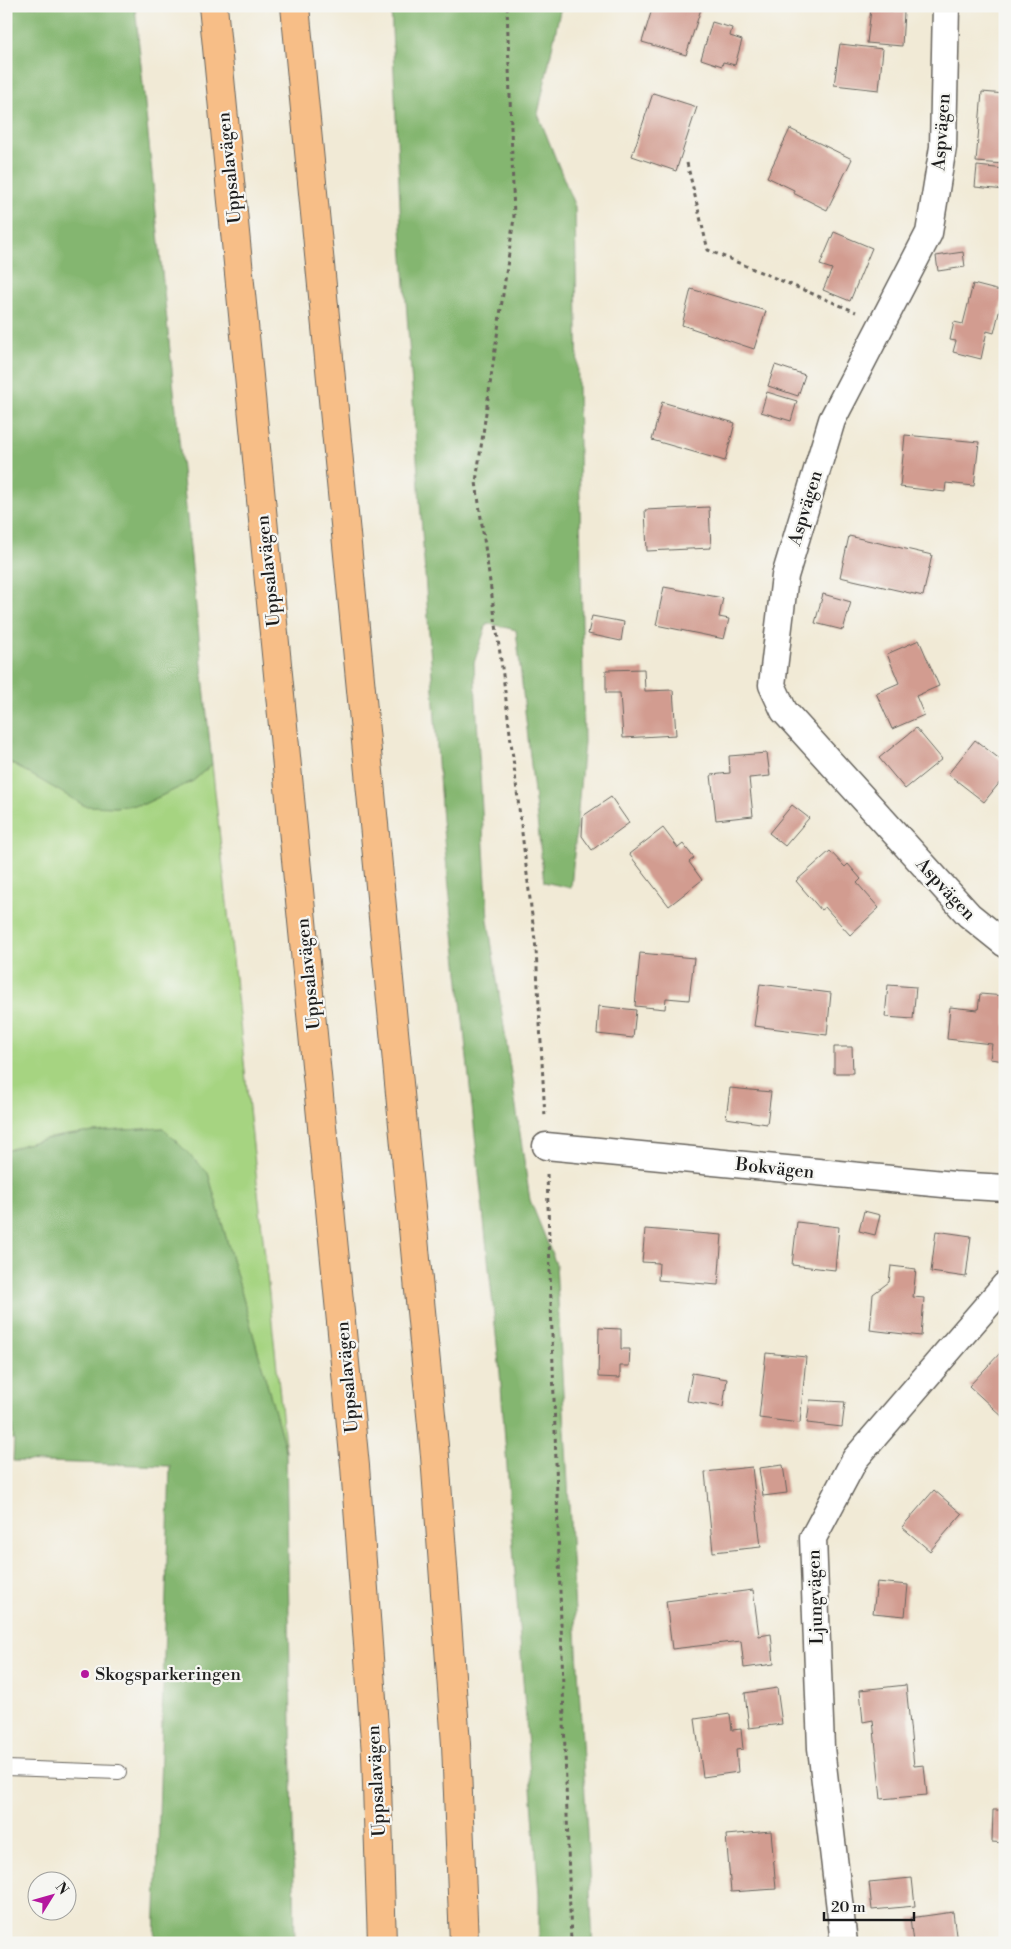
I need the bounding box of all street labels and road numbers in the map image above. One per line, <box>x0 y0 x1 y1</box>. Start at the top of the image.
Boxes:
street label: Aspvägen <box>927 92 956 173</box>
street label: Uppsalavägen <box>212 111 247 225</box>
street label: Aspvägen <box>783 467 828 550</box>
street label: Uppsalavägen <box>251 514 286 628</box>
street label: Aspvägen <box>910 852 981 926</box>
street label: Uppsalavägen <box>291 917 326 1031</box>
street label: Bokvägen <box>733 1153 816 1184</box>
street label: Uppsalavägen <box>331 1320 364 1434</box>
street label: Ljungvägen <box>802 1549 829 1645</box>
street label: Uppsalavägen <box>362 1724 391 1837</box>

